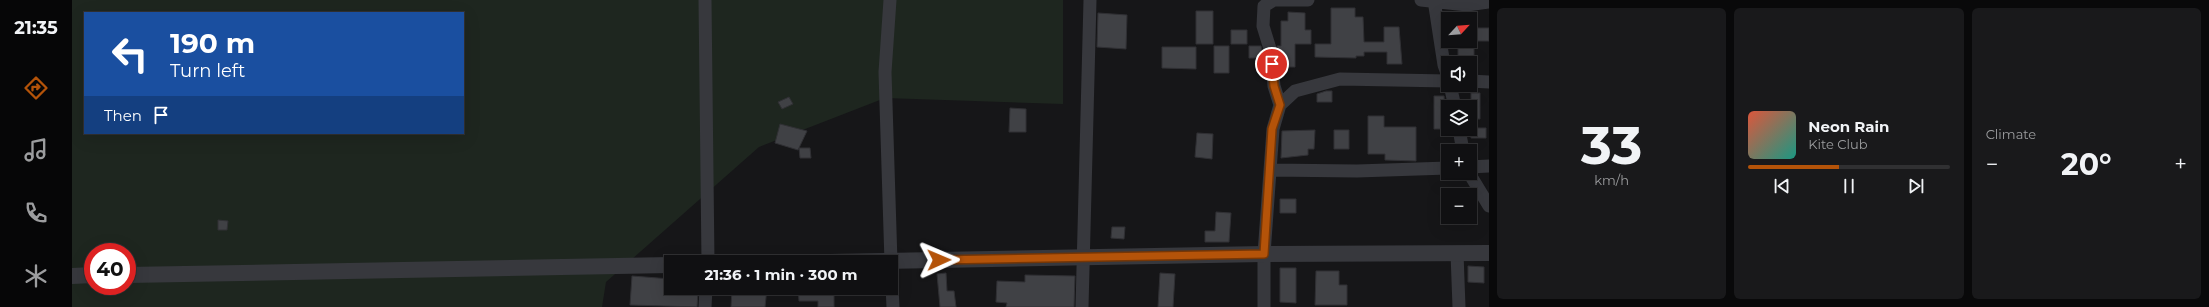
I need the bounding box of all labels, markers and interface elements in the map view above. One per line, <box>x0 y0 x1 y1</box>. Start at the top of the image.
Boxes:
north arrow <box>1441 12 1477 48</box>
map controls <box>1441 12 1477 224</box>
text: 21:35 <box>14 17 58 39</box>
text: 190 m <box>170 26 255 60</box>
icon: left <box>104 28 156 80</box>
pin <box>1255 47 1289 81</box>
icon: arrive <box>1261 53 1283 75</box>
button: sound <box>1441 56 1477 92</box>
text: Turn left <box>170 60 245 82</box>
icon: directions <box>22 74 50 102</box>
button: layers <box>1441 100 1477 136</box>
icon: arrive <box>150 104 172 126</box>
text: Then <box>104 106 142 125</box>
text: 33 <box>1581 114 1642 177</box>
text: Neon Rain <box>1808 117 1889 136</box>
text: Climate <box>1986 126 2036 142</box>
icon: music <box>22 136 50 164</box>
text: Kite Club <box>1808 136 1868 152</box>
button: + <box>1441 144 1477 180</box>
text: 20° <box>2061 146 2112 183</box>
text: − <box>1986 151 1998 178</box>
text: + <box>2174 151 2187 178</box>
text: km/h <box>1594 172 1629 188</box>
icon: previous <box>1771 175 1793 197</box>
icon: pause <box>1838 175 1860 197</box>
icon: next <box>1905 175 1927 197</box>
button: − <box>1441 188 1477 224</box>
icon: phone <box>22 199 50 227</box>
position arrow <box>918 239 960 281</box>
speed limit sign: 40 <box>84 243 136 295</box>
icon: climate <box>22 262 50 290</box>
text: 21:36 · 1 min · 300 m <box>704 265 858 284</box>

